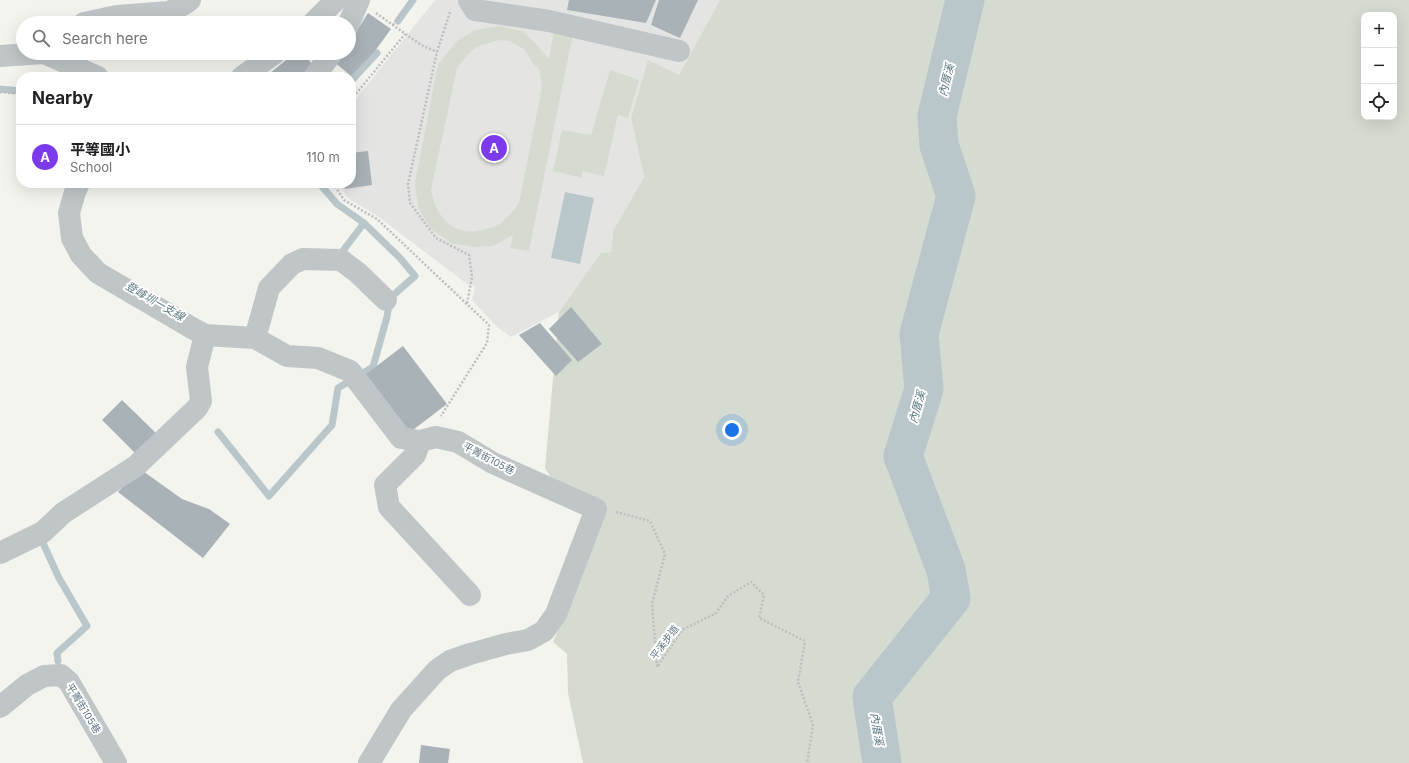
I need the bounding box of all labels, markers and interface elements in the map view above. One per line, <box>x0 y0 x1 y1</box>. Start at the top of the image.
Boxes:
map controls <box>1361 12 1397 120</box>
button: + <box>1361 12 1397 48</box>
search box <box>16 16 356 60</box>
icon: search <box>30 27 52 49</box>
text: Search here <box>62 29 148 48</box>
button: − <box>1361 48 1397 84</box>
water label: 內厝溪 <box>935 60 957 98</box>
button: locate <box>1361 84 1397 120</box>
text: Nearby <box>32 88 93 108</box>
pin: A <box>481 133 507 163</box>
text: 平等國小 <box>70 140 130 159</box>
text: A <box>40 149 50 165</box>
text: 110 m <box>306 149 340 165</box>
text: School <box>70 159 112 175</box>
water label: 登峰圳一支線 <box>123 278 189 325</box>
water label: 內厝溪 <box>906 387 929 425</box>
your location <box>722 420 742 440</box>
street label: 平菁街105巷 <box>461 439 517 477</box>
street label: 平溪步道 <box>647 622 681 662</box>
street label: 平菁街105巷 <box>64 681 104 735</box>
water label: 內厝溪 <box>868 712 887 748</box>

